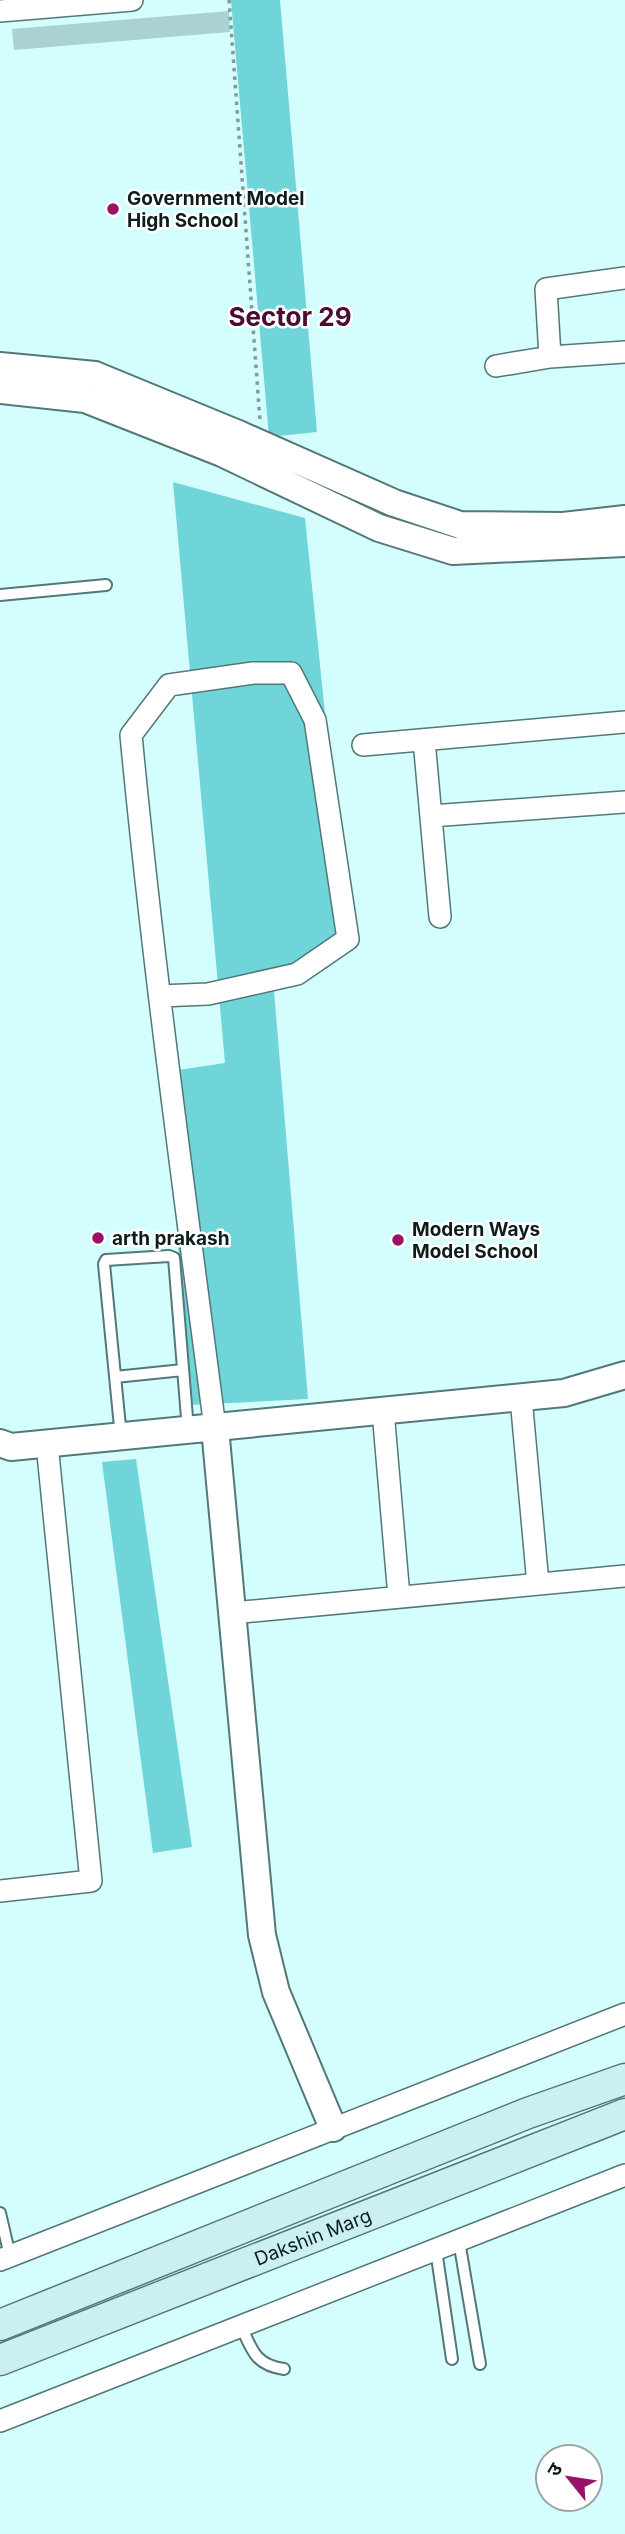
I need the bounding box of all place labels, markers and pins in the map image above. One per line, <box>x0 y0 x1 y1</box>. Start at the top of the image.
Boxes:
place label: Government Model High School <box>127 187 304 232</box>
marker: Government Model High School <box>105 201 121 217</box>
place label: Modern Ways Model School <box>412 1218 540 1263</box>
place label: arth prakash <box>112 1227 229 1250</box>
marker: arth prakash <box>90 1230 106 1246</box>
marker: Modern Ways Model School <box>390 1232 406 1248</box>

